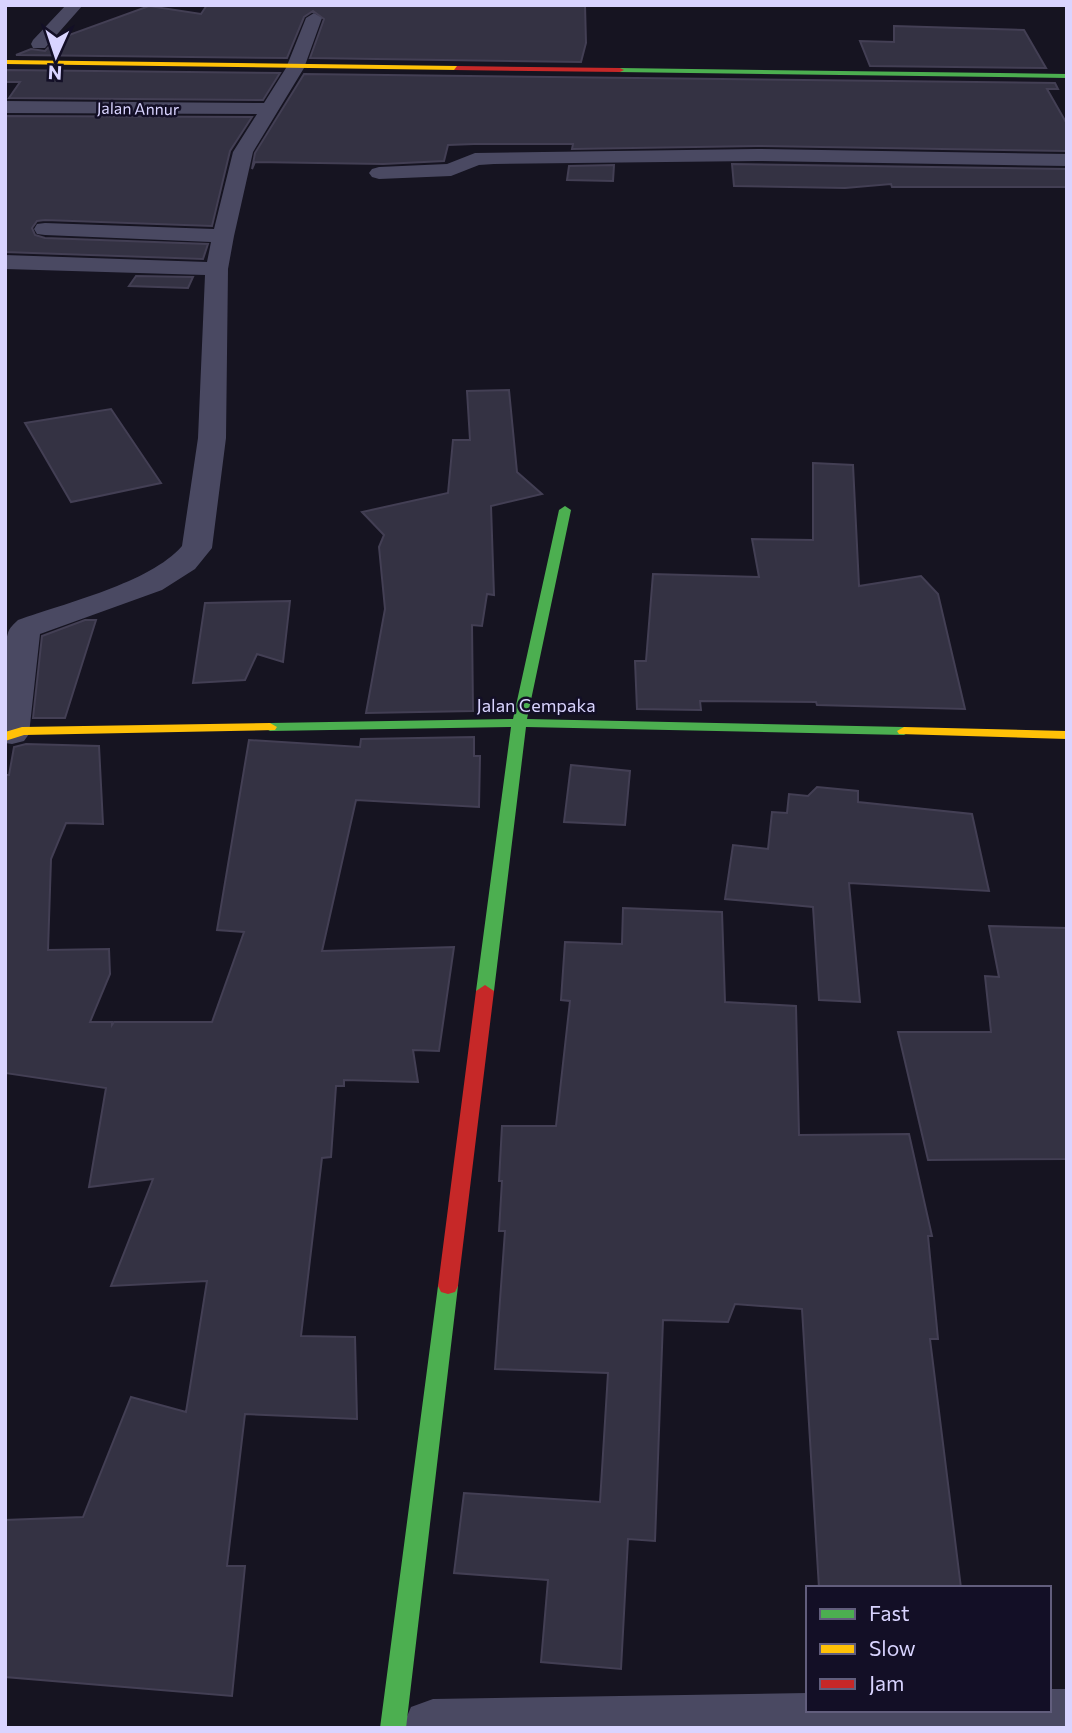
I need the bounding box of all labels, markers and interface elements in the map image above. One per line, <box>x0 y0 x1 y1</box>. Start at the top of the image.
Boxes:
north arrow <box>21 21 91 91</box>
text: N <box>47 62 63 85</box>
street label: Jalan Annur <box>97 98 180 118</box>
street label: Jalan Cempaka <box>476 694 596 716</box>
legend <box>806 1586 1051 1712</box>
text: Fast <box>869 1600 910 1625</box>
text: Slow <box>869 1635 916 1660</box>
text: Jam <box>869 1670 904 1695</box>

